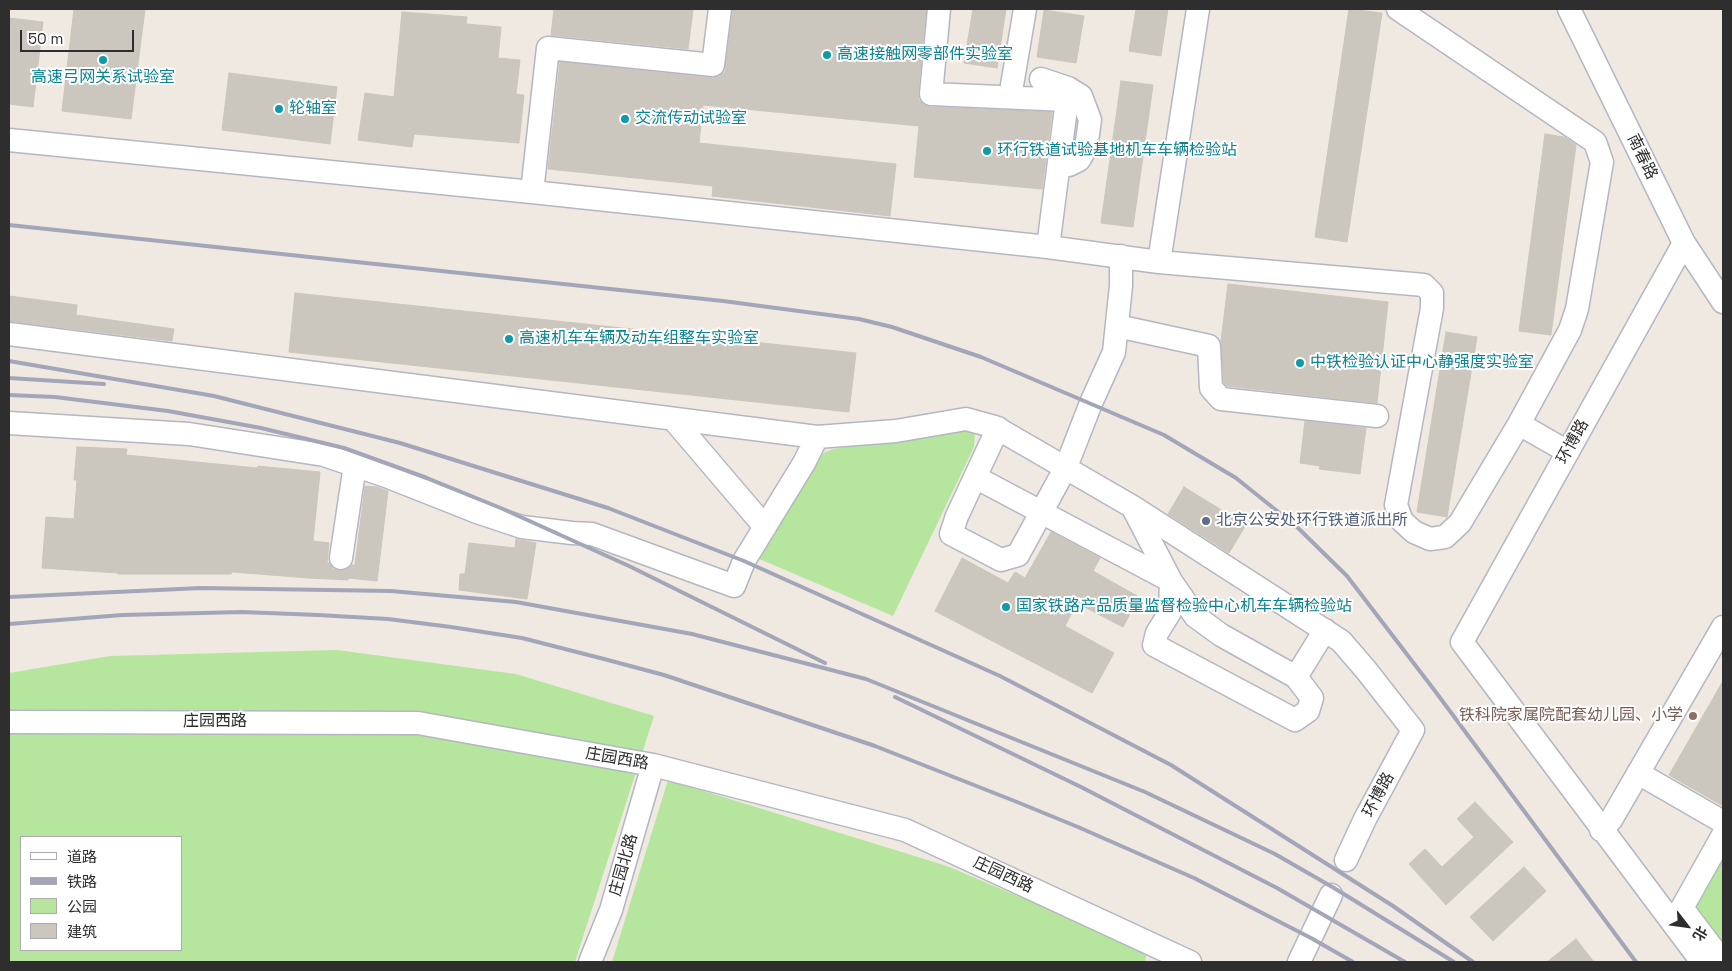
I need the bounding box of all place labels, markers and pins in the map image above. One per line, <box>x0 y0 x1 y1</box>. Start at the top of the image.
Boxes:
place label: 高速接触网零部件实验室 <box>837 45 1013 65</box>
marker: 高速接触网零部件实验室 <box>821 49 833 61</box>
marker: 高速弓网关系试验室 <box>97 54 109 66</box>
place label: 高速弓网关系试验室 <box>31 68 175 88</box>
place label: 轮轴室 <box>289 99 337 119</box>
marker: 轮轴室 <box>273 103 285 115</box>
place label: 交流传动试验室 <box>635 109 747 129</box>
marker: 交流传动试验室 <box>619 113 631 125</box>
place label: 环行铁道试验基地机车车辆检验站 <box>997 141 1237 161</box>
marker: 环行铁道试验基地机车车辆检验站 <box>981 145 993 157</box>
place label: 高速机车车辆及动车组整车实验室 <box>519 329 759 349</box>
marker: 高速机车车辆及动车组整车实验室 <box>503 333 515 345</box>
place label: 中铁检验认证中心静强度实验室 <box>1310 353 1534 373</box>
marker: 中铁检验认证中心静强度实验室 <box>1294 357 1306 369</box>
place label: 北京公安处环行铁道派出所 <box>1216 511 1408 531</box>
marker: 北京公安处环行铁道派出所 <box>1200 515 1212 527</box>
place label: 国家铁路产品质量监督检验中心机车车辆检验站 <box>1016 597 1352 617</box>
marker: 国家铁路产品质量监督检验中心机车车辆检验站 <box>1000 601 1012 613</box>
place label: 铁科院家属院配套幼儿园、小学 <box>1459 706 1683 726</box>
marker: 铁科院家属院配套幼儿园、小学 <box>1687 710 1699 722</box>

